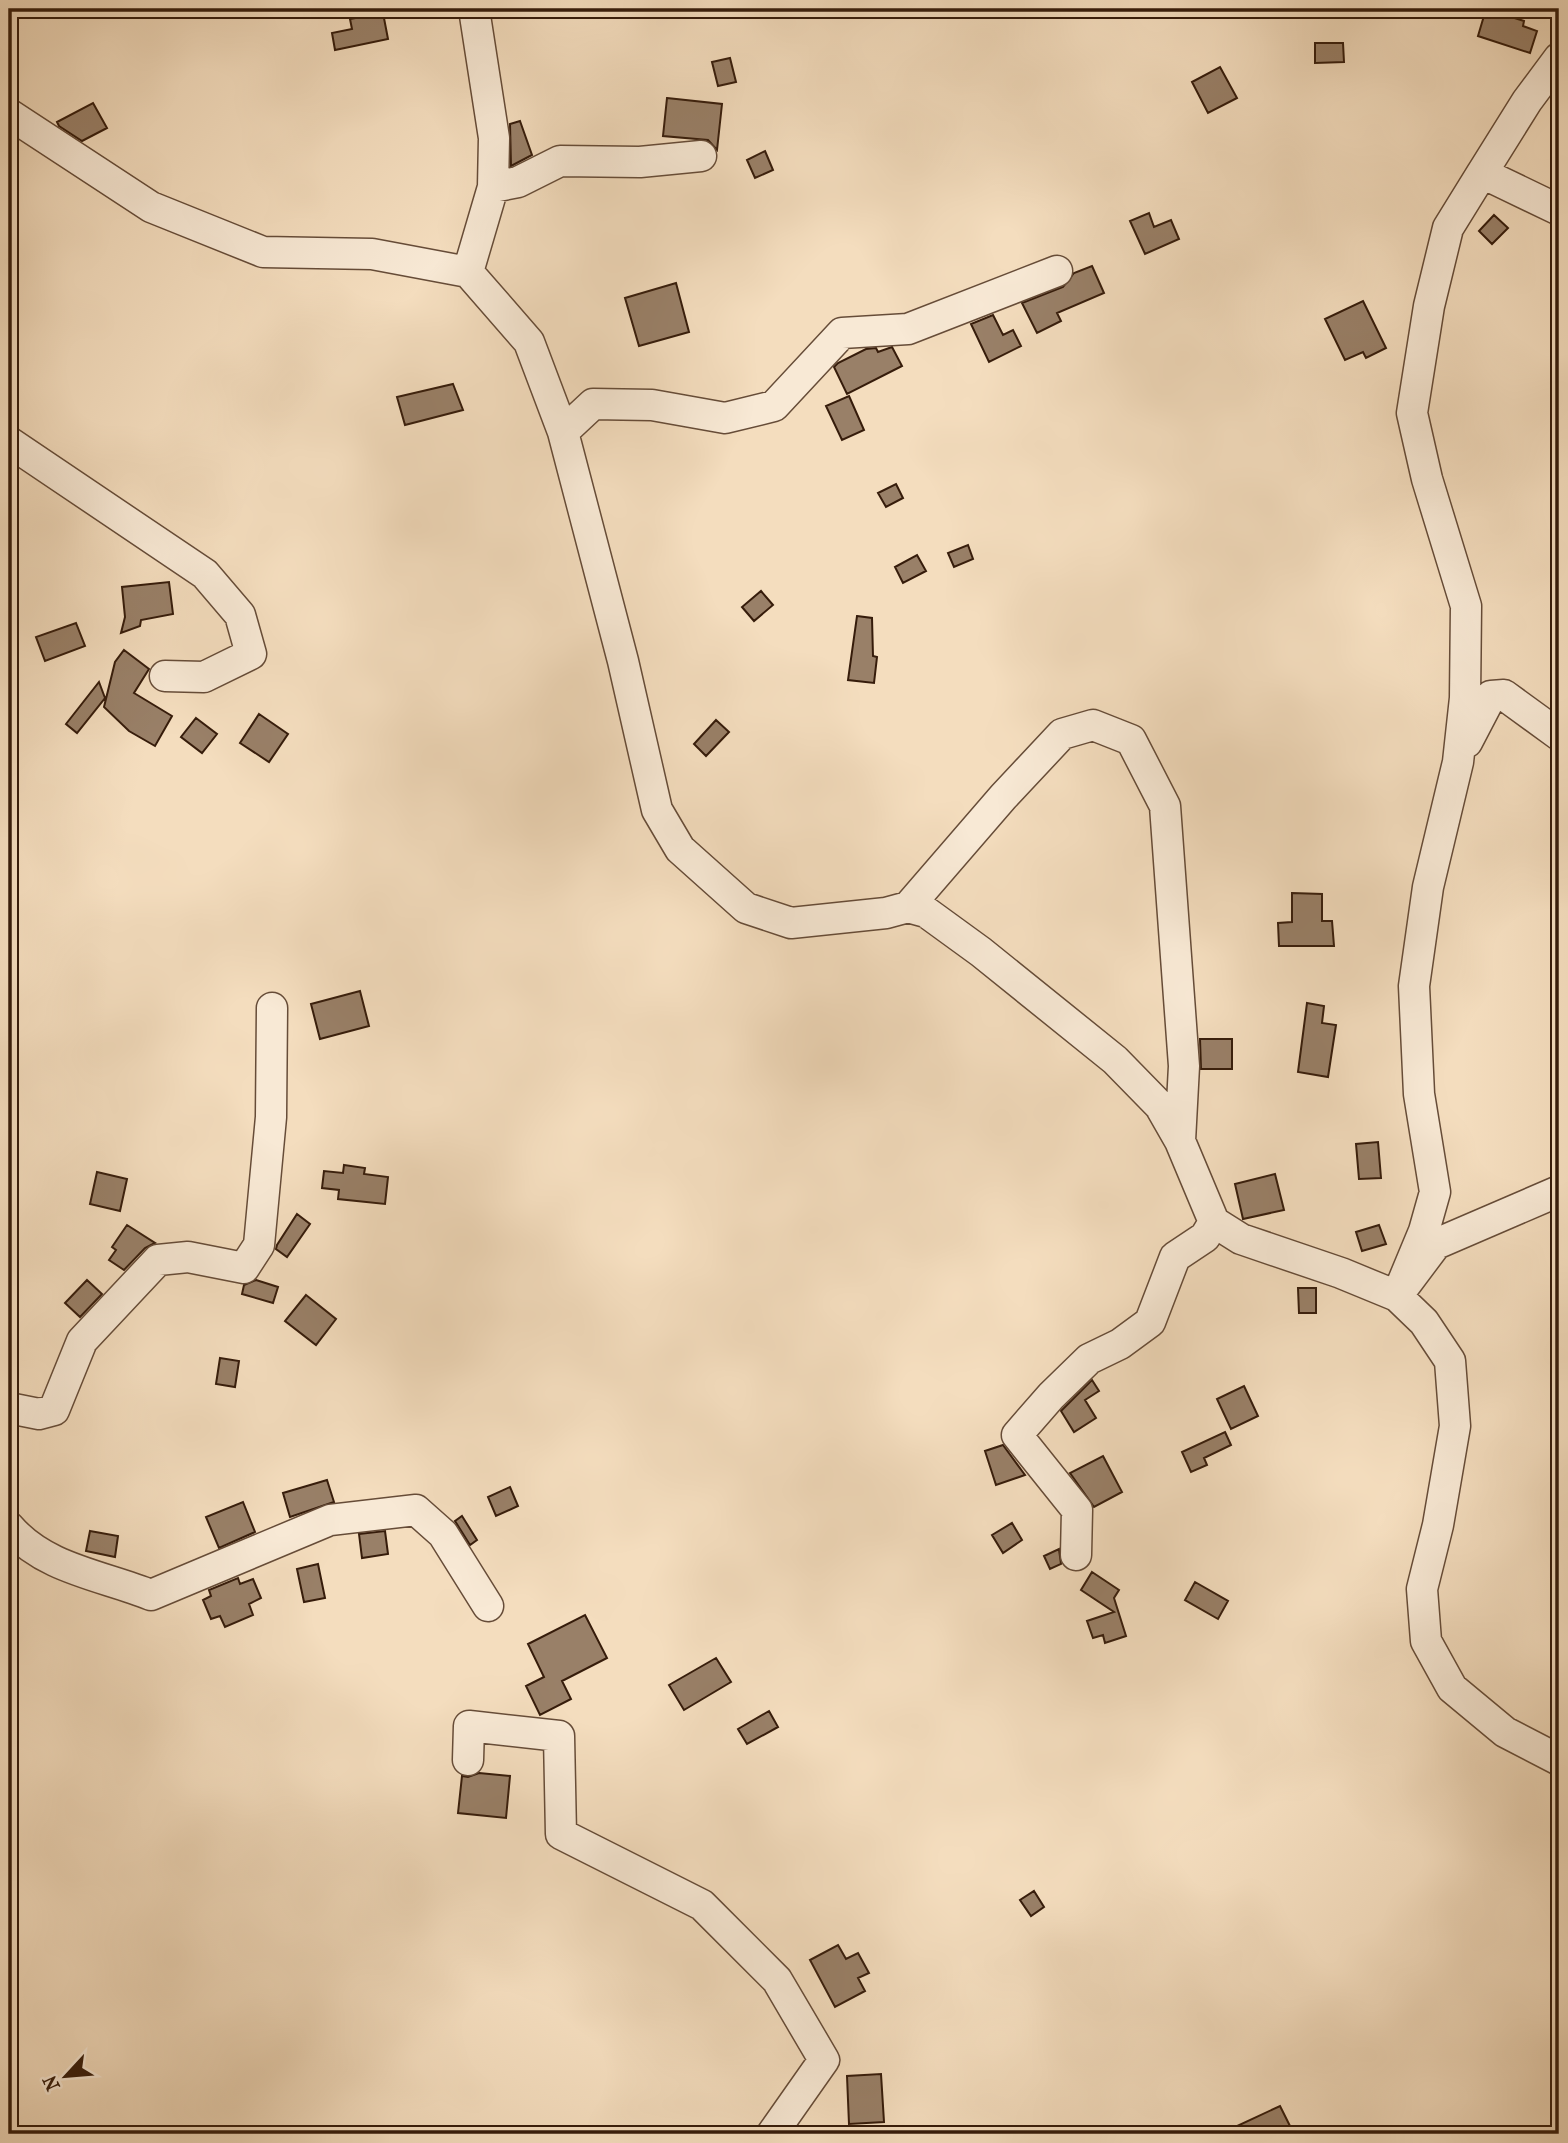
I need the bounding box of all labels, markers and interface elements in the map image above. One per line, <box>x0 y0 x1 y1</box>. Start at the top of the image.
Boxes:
north arrow <box>32 2042 102 2112</box>
text: N <box>38 2071 65 2094</box>

